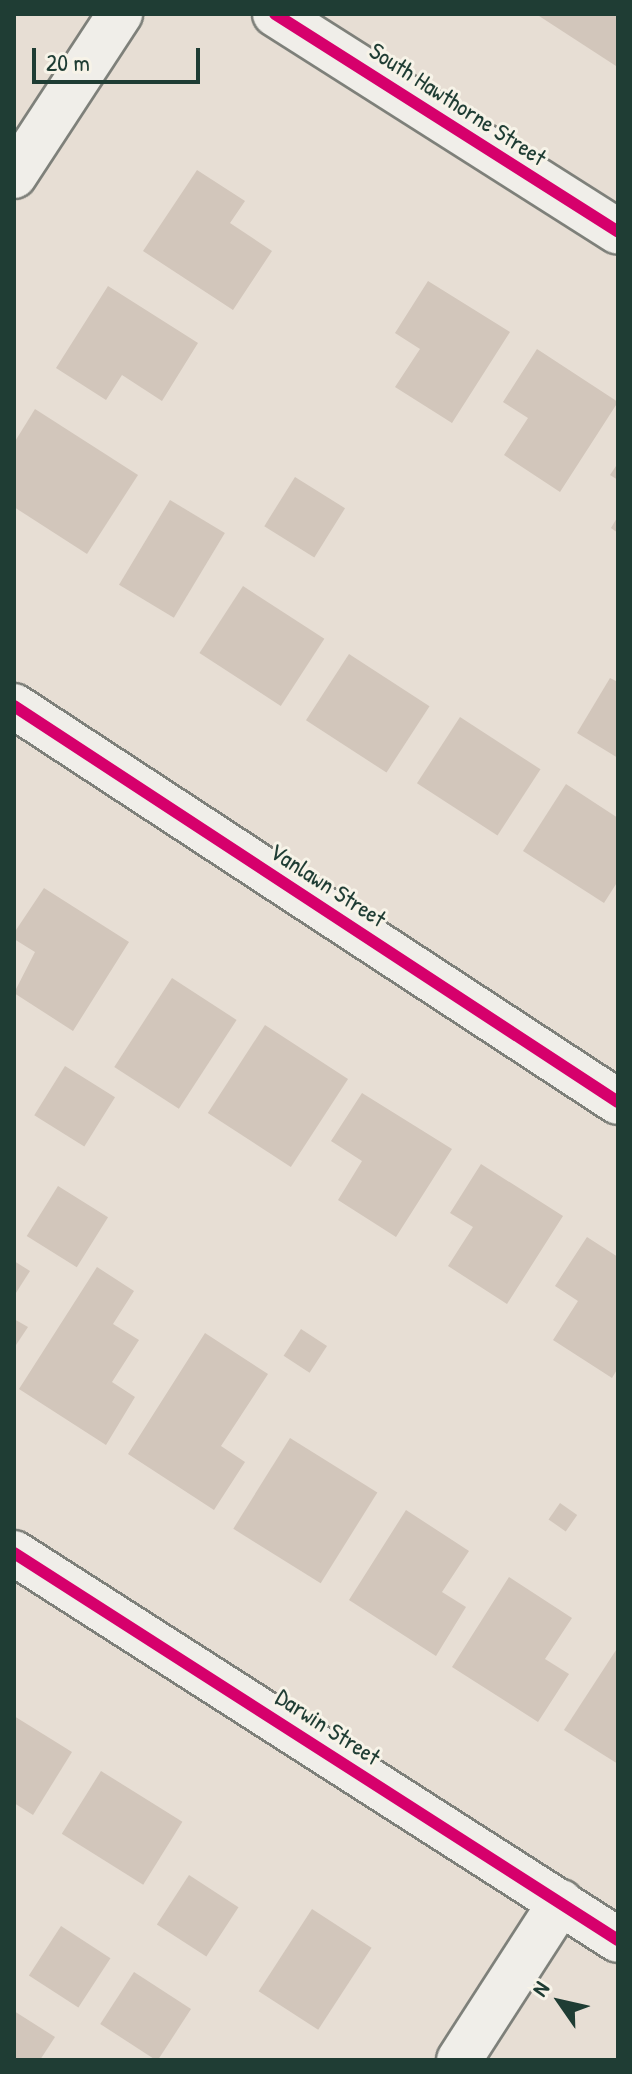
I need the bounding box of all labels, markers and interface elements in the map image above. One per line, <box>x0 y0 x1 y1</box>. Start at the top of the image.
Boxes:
scale bar <box>36 32 204 82</box>
street label: South Hawthorne Street <box>364 36 552 172</box>
text: 20 m <box>46 46 90 78</box>
street label: Vanlawn Street <box>264 837 392 933</box>
street label: Darwin Street <box>270 1683 386 1771</box>
north arrow <box>520 1962 600 2042</box>
text: N <box>524 1975 556 2002</box>

